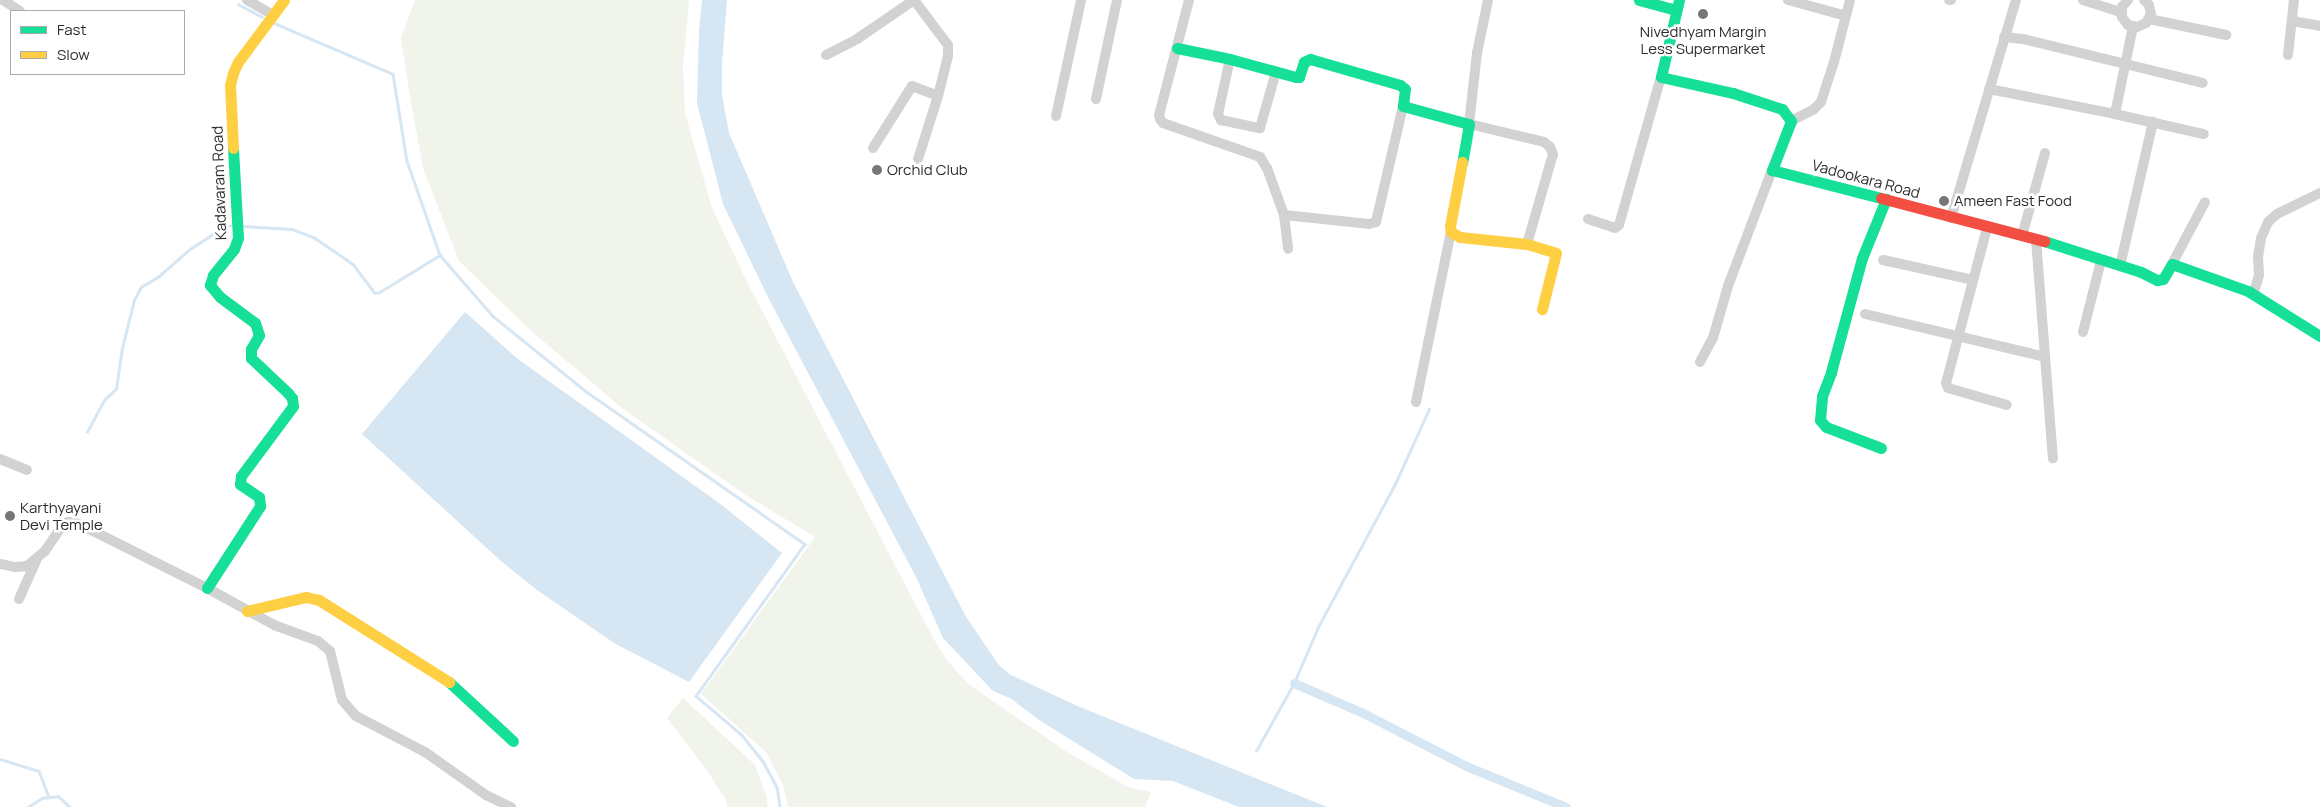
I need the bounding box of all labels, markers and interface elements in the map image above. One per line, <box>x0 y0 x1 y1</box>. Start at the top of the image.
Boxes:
marker: Nivedhyam Margin Less Supermarket <box>1697 8 1709 20</box>
legend <box>10 10 185 75</box>
text: Fast <box>57 19 86 40</box>
place label: Nivedhyam Margin Less Supermarket <box>1640 22 1766 57</box>
text: Slow <box>57 44 90 65</box>
street label: Kadavaram Road <box>208 126 230 240</box>
street label: Vadookara Road <box>1810 156 1922 202</box>
place label: Orchid Club <box>887 161 968 179</box>
marker: Orchid Club <box>871 164 883 176</box>
place label: Ameen Fast Food <box>1954 192 2072 210</box>
marker: Ameen Fast Food <box>1938 195 1950 207</box>
place label: Karthyayani Devi Temple <box>20 498 103 533</box>
marker: Karthyayani Devi Temple <box>4 510 16 522</box>

